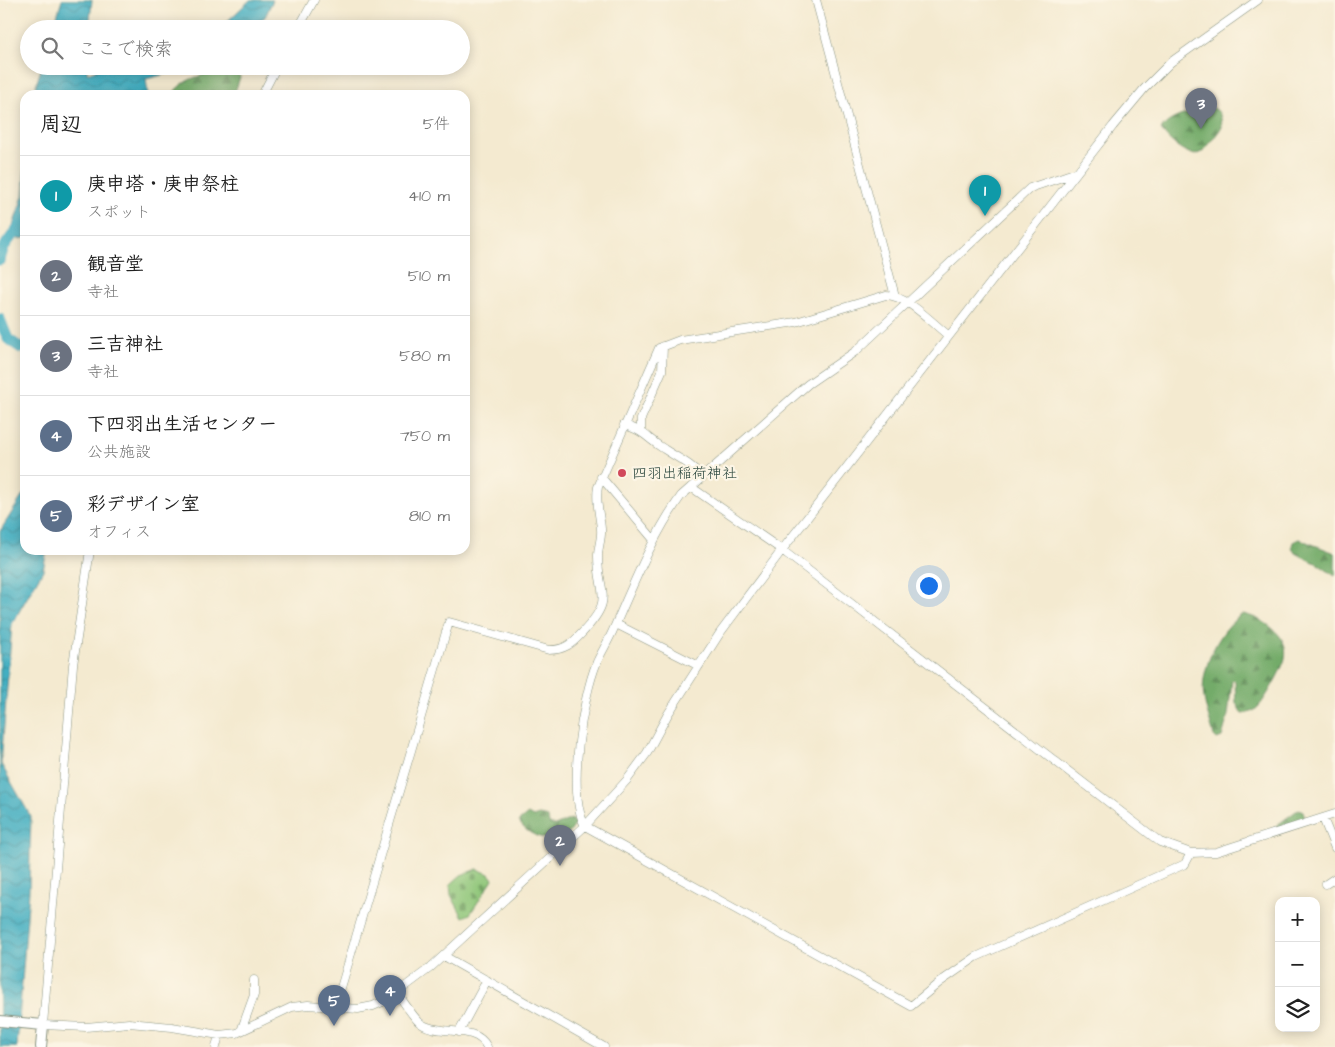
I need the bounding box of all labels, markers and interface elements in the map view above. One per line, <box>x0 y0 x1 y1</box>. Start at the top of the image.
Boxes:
search box <box>20 20 470 75</box>
icon: search <box>38 34 66 62</box>
text: ここで検索 <box>78 36 173 63</box>
pin: 3 <box>1185 88 1217 129</box>
text: 周辺 <box>40 110 82 139</box>
text: 5件 <box>423 113 450 135</box>
text: 庚申塔・庚申祭柱 <box>87 171 239 198</box>
pin: 1 <box>969 175 1001 216</box>
text: 1 <box>55 185 57 207</box>
text: 410 m <box>408 185 450 207</box>
text: スポット <box>87 201 151 223</box>
text: 観音堂 <box>87 251 144 278</box>
text: 2 <box>51 265 61 287</box>
text: 510 m <box>408 265 450 287</box>
text: 寺社 <box>87 281 119 303</box>
text: 三吉神社 <box>87 331 163 358</box>
text: 3 <box>52 345 60 367</box>
text: 580 m <box>399 345 450 367</box>
text: 寺社 <box>87 361 119 383</box>
text: 下四羽出生活センター <box>87 411 277 438</box>
text: 4 <box>51 425 61 447</box>
text: 750 m <box>400 425 450 447</box>
text: 公共施設 <box>87 441 151 463</box>
place label: 四羽出稲荷神社 <box>632 463 737 484</box>
marker: 四羽出稲荷神社 <box>616 467 628 479</box>
text: 彩デザイン室 <box>87 491 200 518</box>
text: 5 <box>50 505 62 527</box>
text: 810 m <box>409 505 450 527</box>
text: オフィス <box>87 521 151 543</box>
your location <box>916 573 942 599</box>
pin: 2 <box>544 825 576 866</box>
map controls <box>1275 897 1320 1032</box>
button: + <box>1275 897 1320 942</box>
button: − <box>1275 942 1320 987</box>
pin: 4 <box>374 975 406 1016</box>
pin: 5 <box>318 985 350 1026</box>
button: layers <box>1275 987 1320 1032</box>

